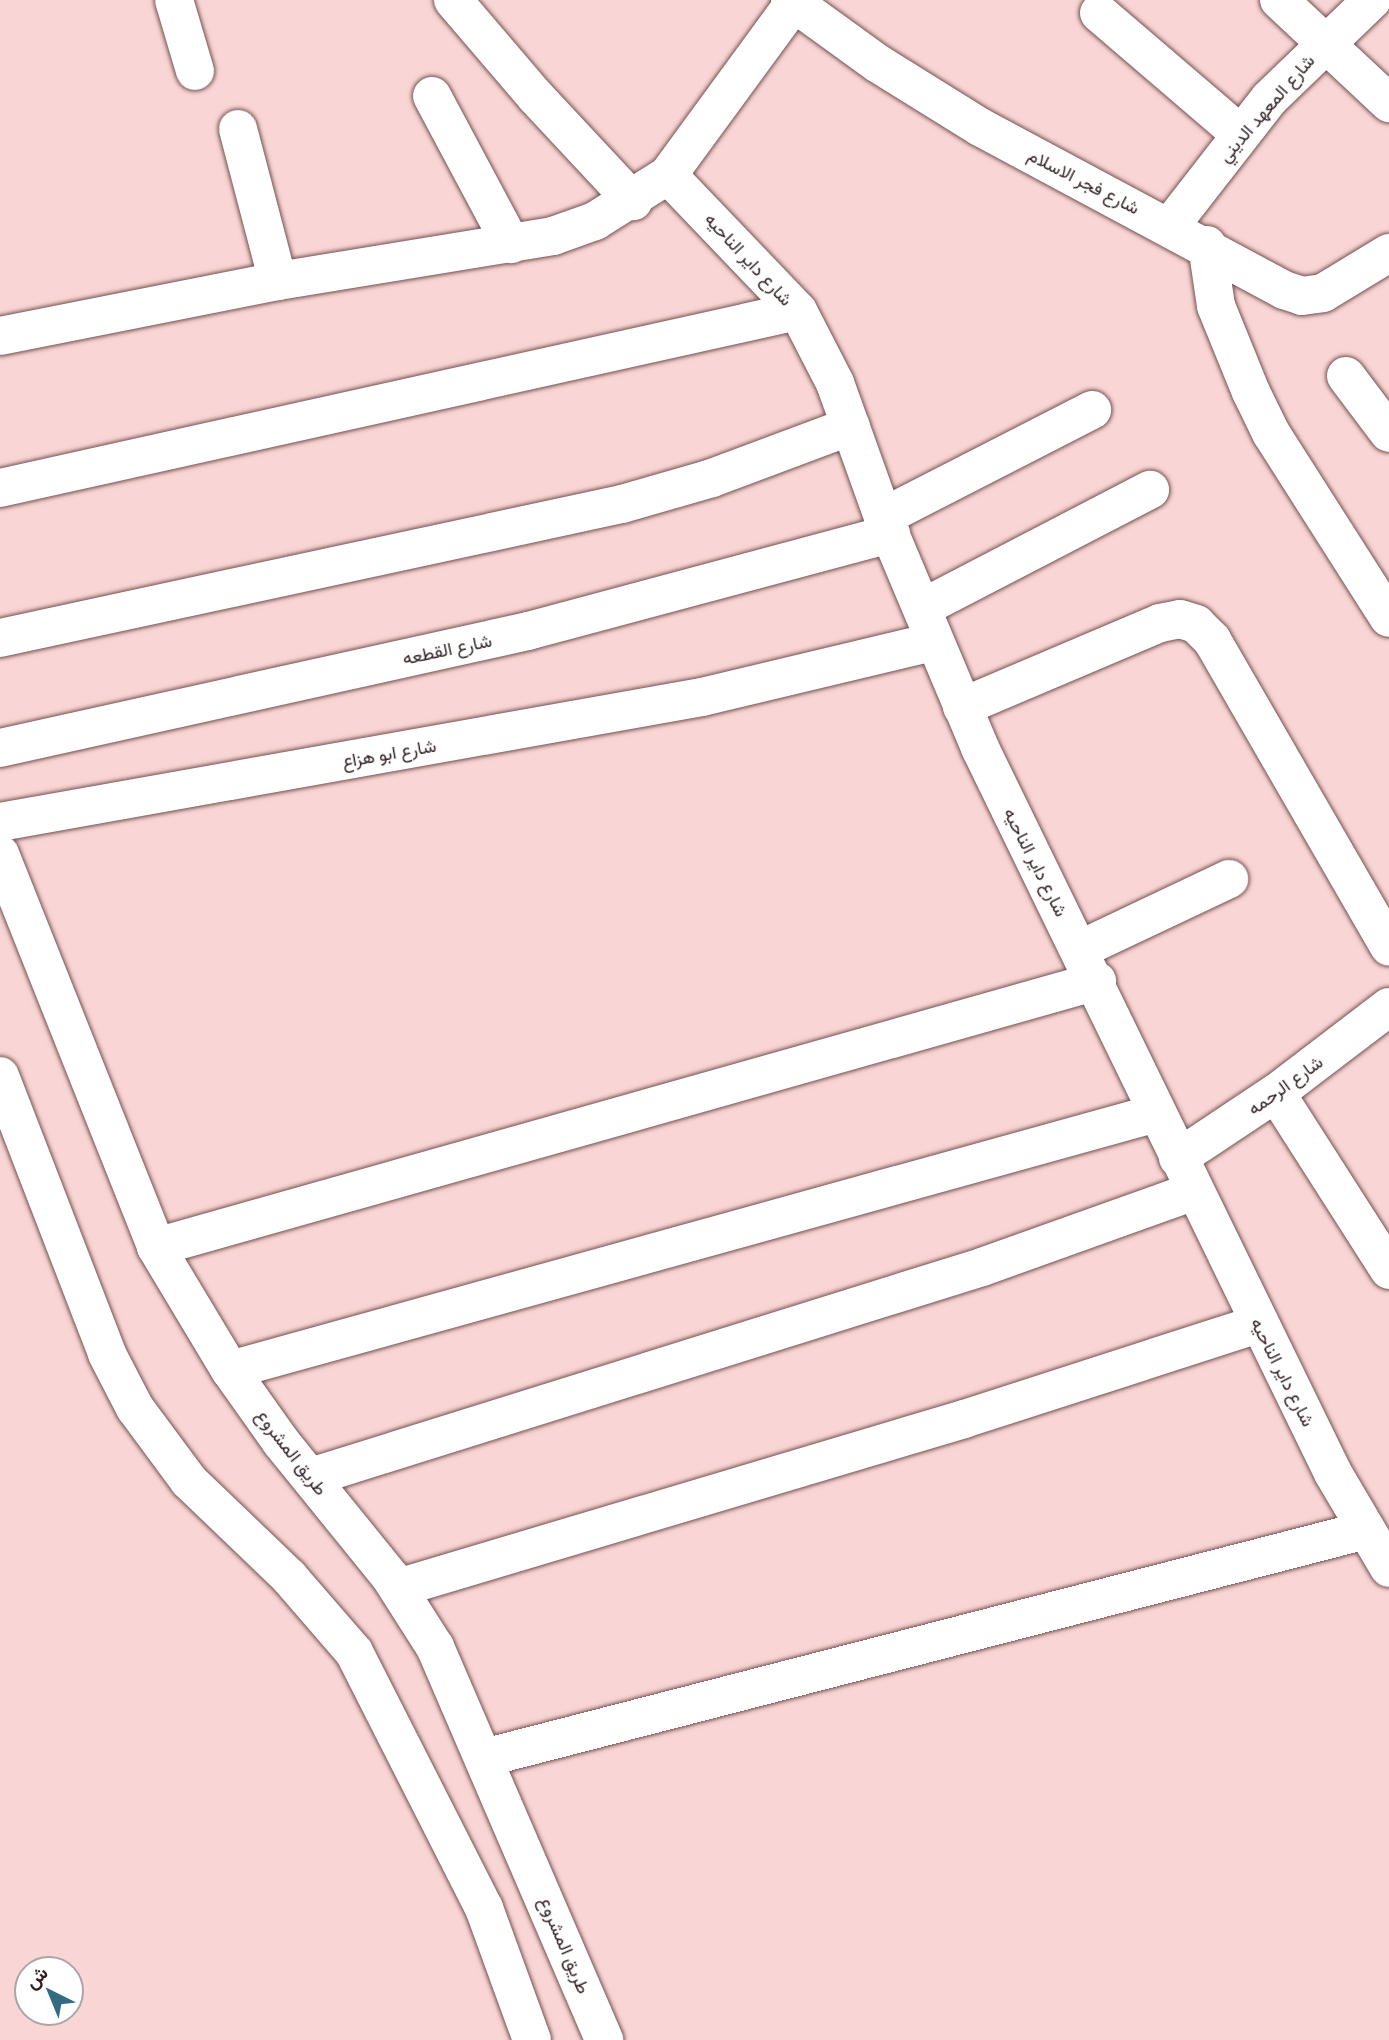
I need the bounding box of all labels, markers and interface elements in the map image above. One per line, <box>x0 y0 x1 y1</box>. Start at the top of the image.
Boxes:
street label: شارع المعهد الديني <box>1213 50 1319 166</box>
street label: شارع فجر الاسلام <box>1025 144 1143 218</box>
street label: شارع داير الناحيه <box>701 208 797 310</box>
street label: شارع القطعه <box>400 629 494 669</box>
street label: شارع ابو هزاع <box>340 734 438 772</box>
street label: شارع داير الناحيه <box>999 804 1073 920</box>
street label: شارع الرحمه <box>1243 1051 1327 1119</box>
street label: شارع داير الناحيه <box>1246 1314 1320 1430</box>
street label: طريق المشروع <box>252 1405 332 1499</box>
street label: طريق المشروع <box>535 1893 595 1997</box>
north arrow <box>14 1956 84 2026</box>
text: ش <box>19 1960 53 1994</box>

